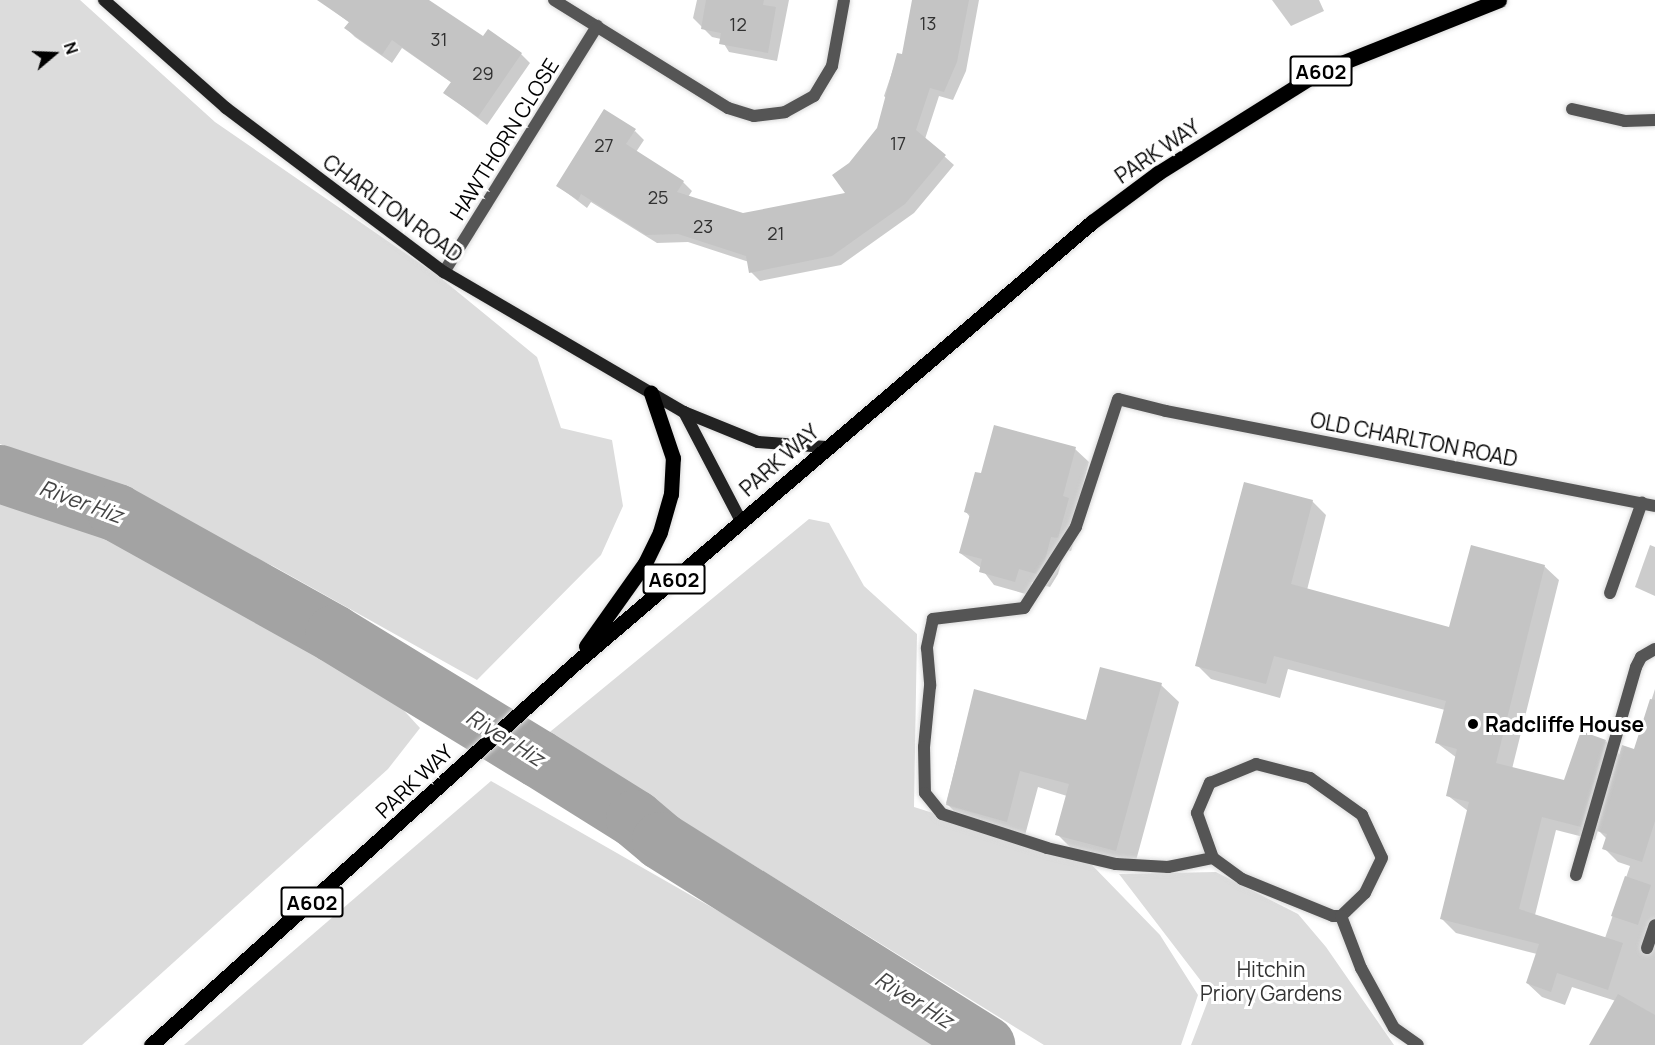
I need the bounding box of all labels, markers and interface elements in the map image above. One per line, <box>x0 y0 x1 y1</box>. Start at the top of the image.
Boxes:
house number: 13 <box>920 12 936 34</box>
house number: 12 <box>729 13 747 35</box>
north arrow <box>24 24 84 84</box>
house number: 31 <box>431 28 447 50</box>
text: N <box>59 39 83 57</box>
street label: HAWTHORN CLOSE <box>444 54 564 224</box>
road number: A602 <box>1290 54 1352 88</box>
house number: 29 <box>472 62 494 84</box>
street label: PARK WAY <box>1110 114 1204 188</box>
house number: 17 <box>890 132 906 154</box>
house number: 27 <box>594 134 614 156</box>
street label: CHARLTON ROAD <box>318 149 468 267</box>
house number: 25 <box>648 186 668 208</box>
house number: 23 <box>693 215 713 237</box>
house number: 21 <box>767 222 785 244</box>
street label: OLD CHARLTON ROAD <box>1308 407 1520 471</box>
street label: PARK WAY <box>734 419 824 501</box>
water label: River Hiz <box>36 475 126 529</box>
road number: A602 <box>642 562 706 596</box>
water label: River Hiz <box>461 704 549 772</box>
place label: Radcliffe House <box>1485 711 1644 737</box>
marker: Radcliffe House <box>1466 717 1480 731</box>
street label: PARK WAY <box>370 739 458 823</box>
road number: A602 <box>280 885 344 919</box>
park label: Hitchin Priory Gardens <box>1200 956 1342 1006</box>
water label: River Hiz <box>870 966 958 1034</box>

